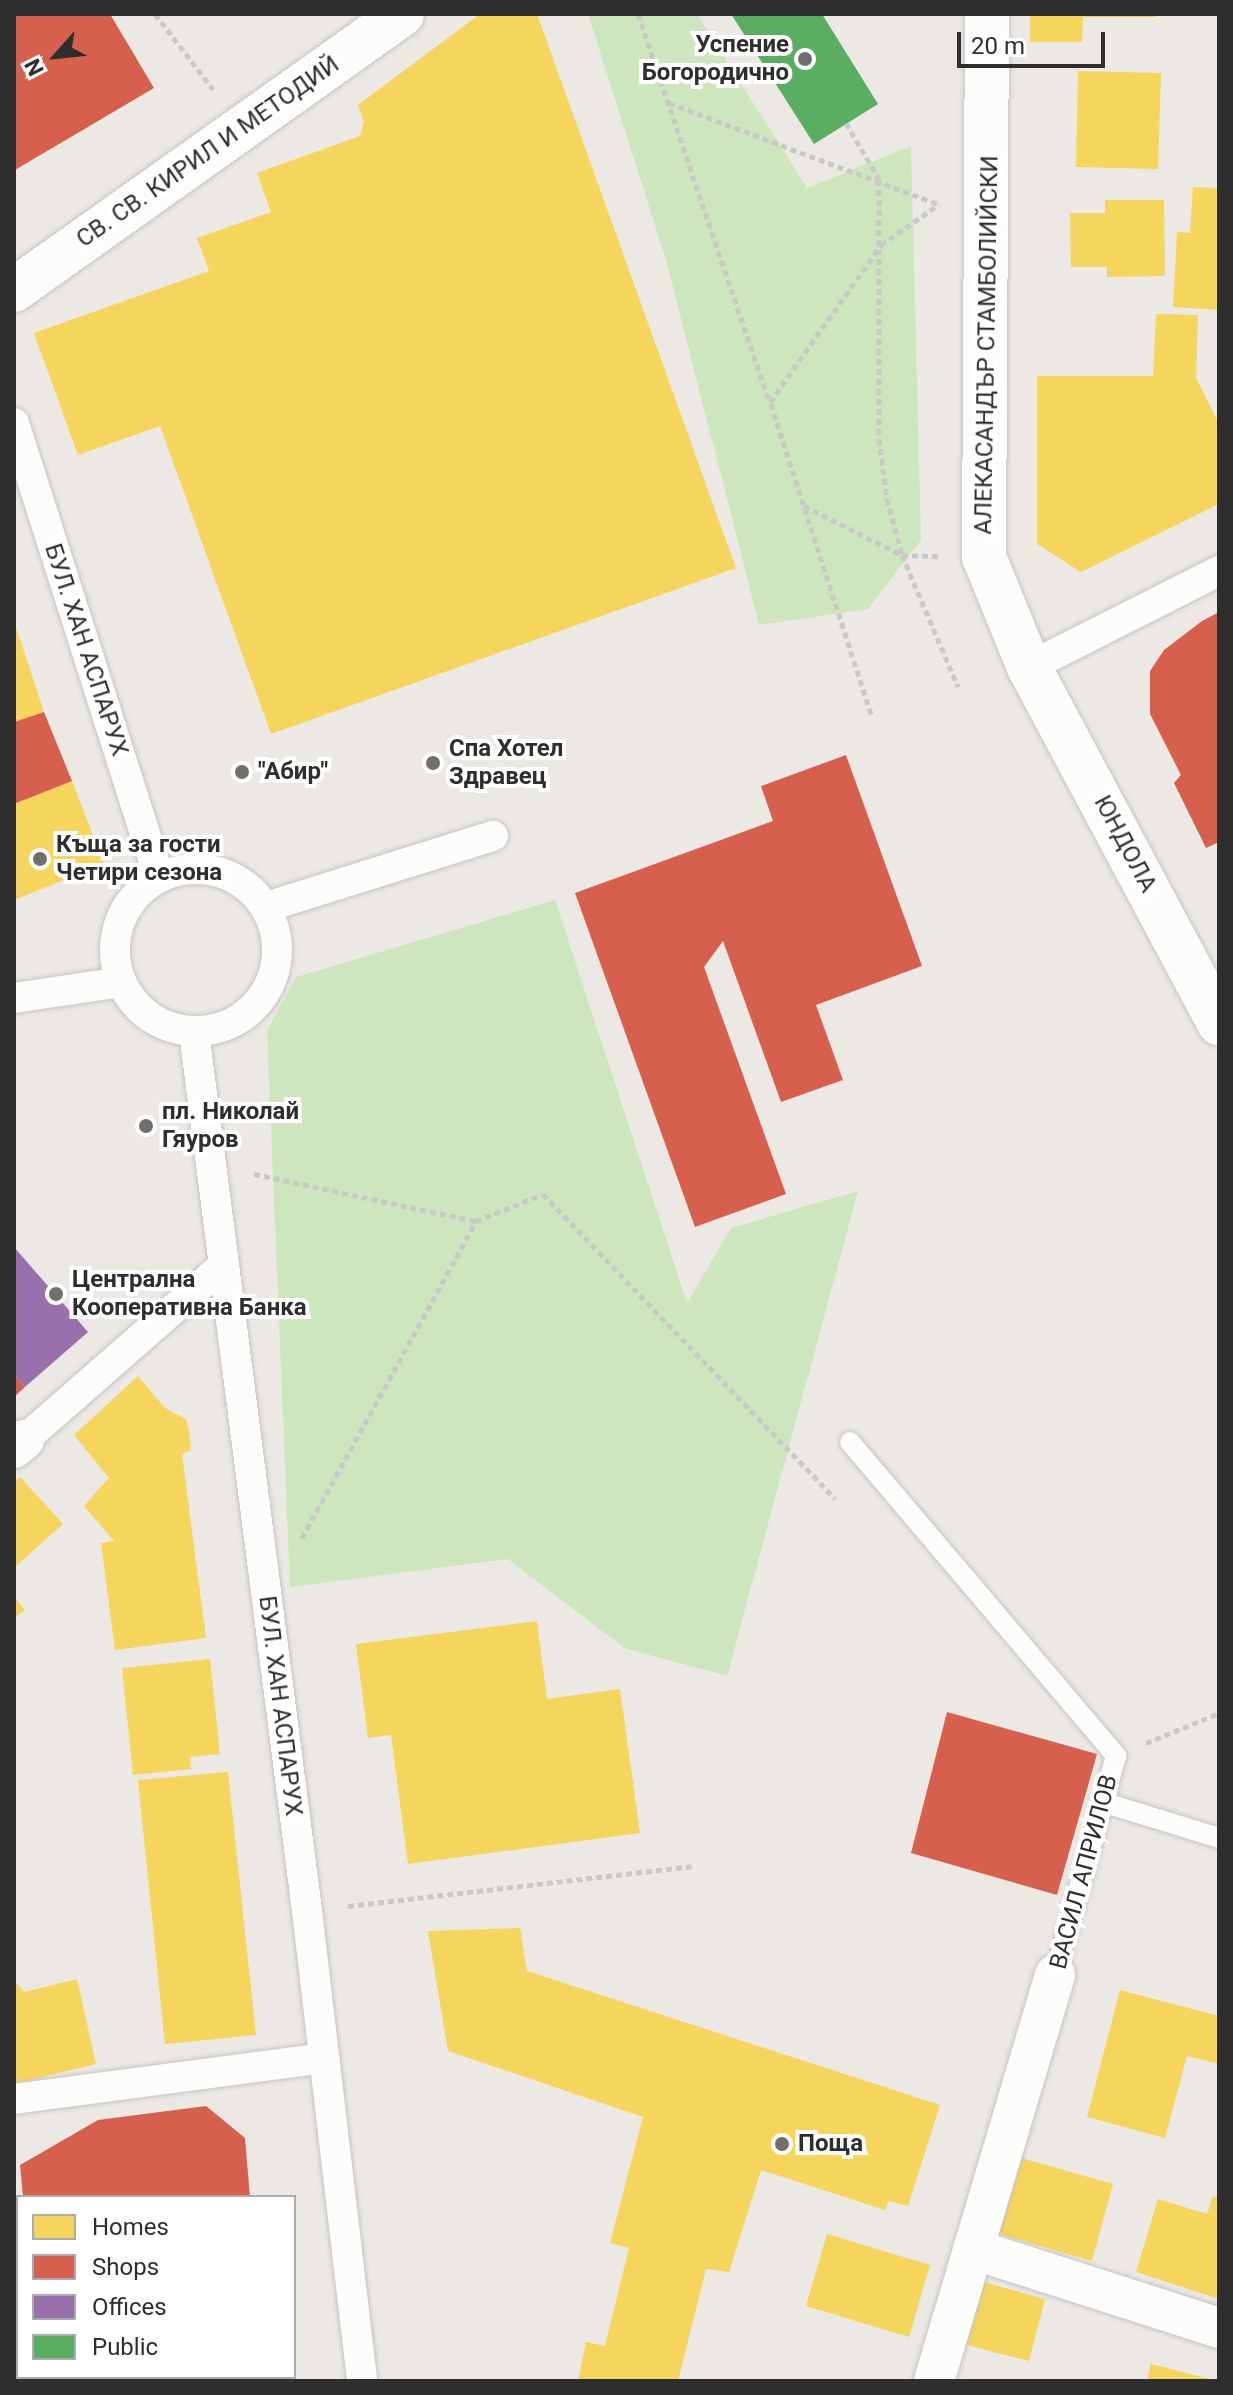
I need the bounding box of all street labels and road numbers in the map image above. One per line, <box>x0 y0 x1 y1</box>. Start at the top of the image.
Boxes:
street label: СВ. СВ. КИРИЛ И МЕТОДИЙ <box>71 50 345 254</box>
street label: АЛЕКАСАНДЪР СТАМБОЛИЙСКИ <box>969 155 1005 535</box>
street label: БУЛ. ХАН АСПАРУХ <box>38 540 134 760</box>
street label: ЮНДОЛА <box>1087 791 1163 897</box>
street label: БУЛ. ХАН АСПАРУХ <box>252 1594 308 1818</box>
street label: ВАСИЛ АПРИЛОВ <box>1044 1772 1124 1972</box>

